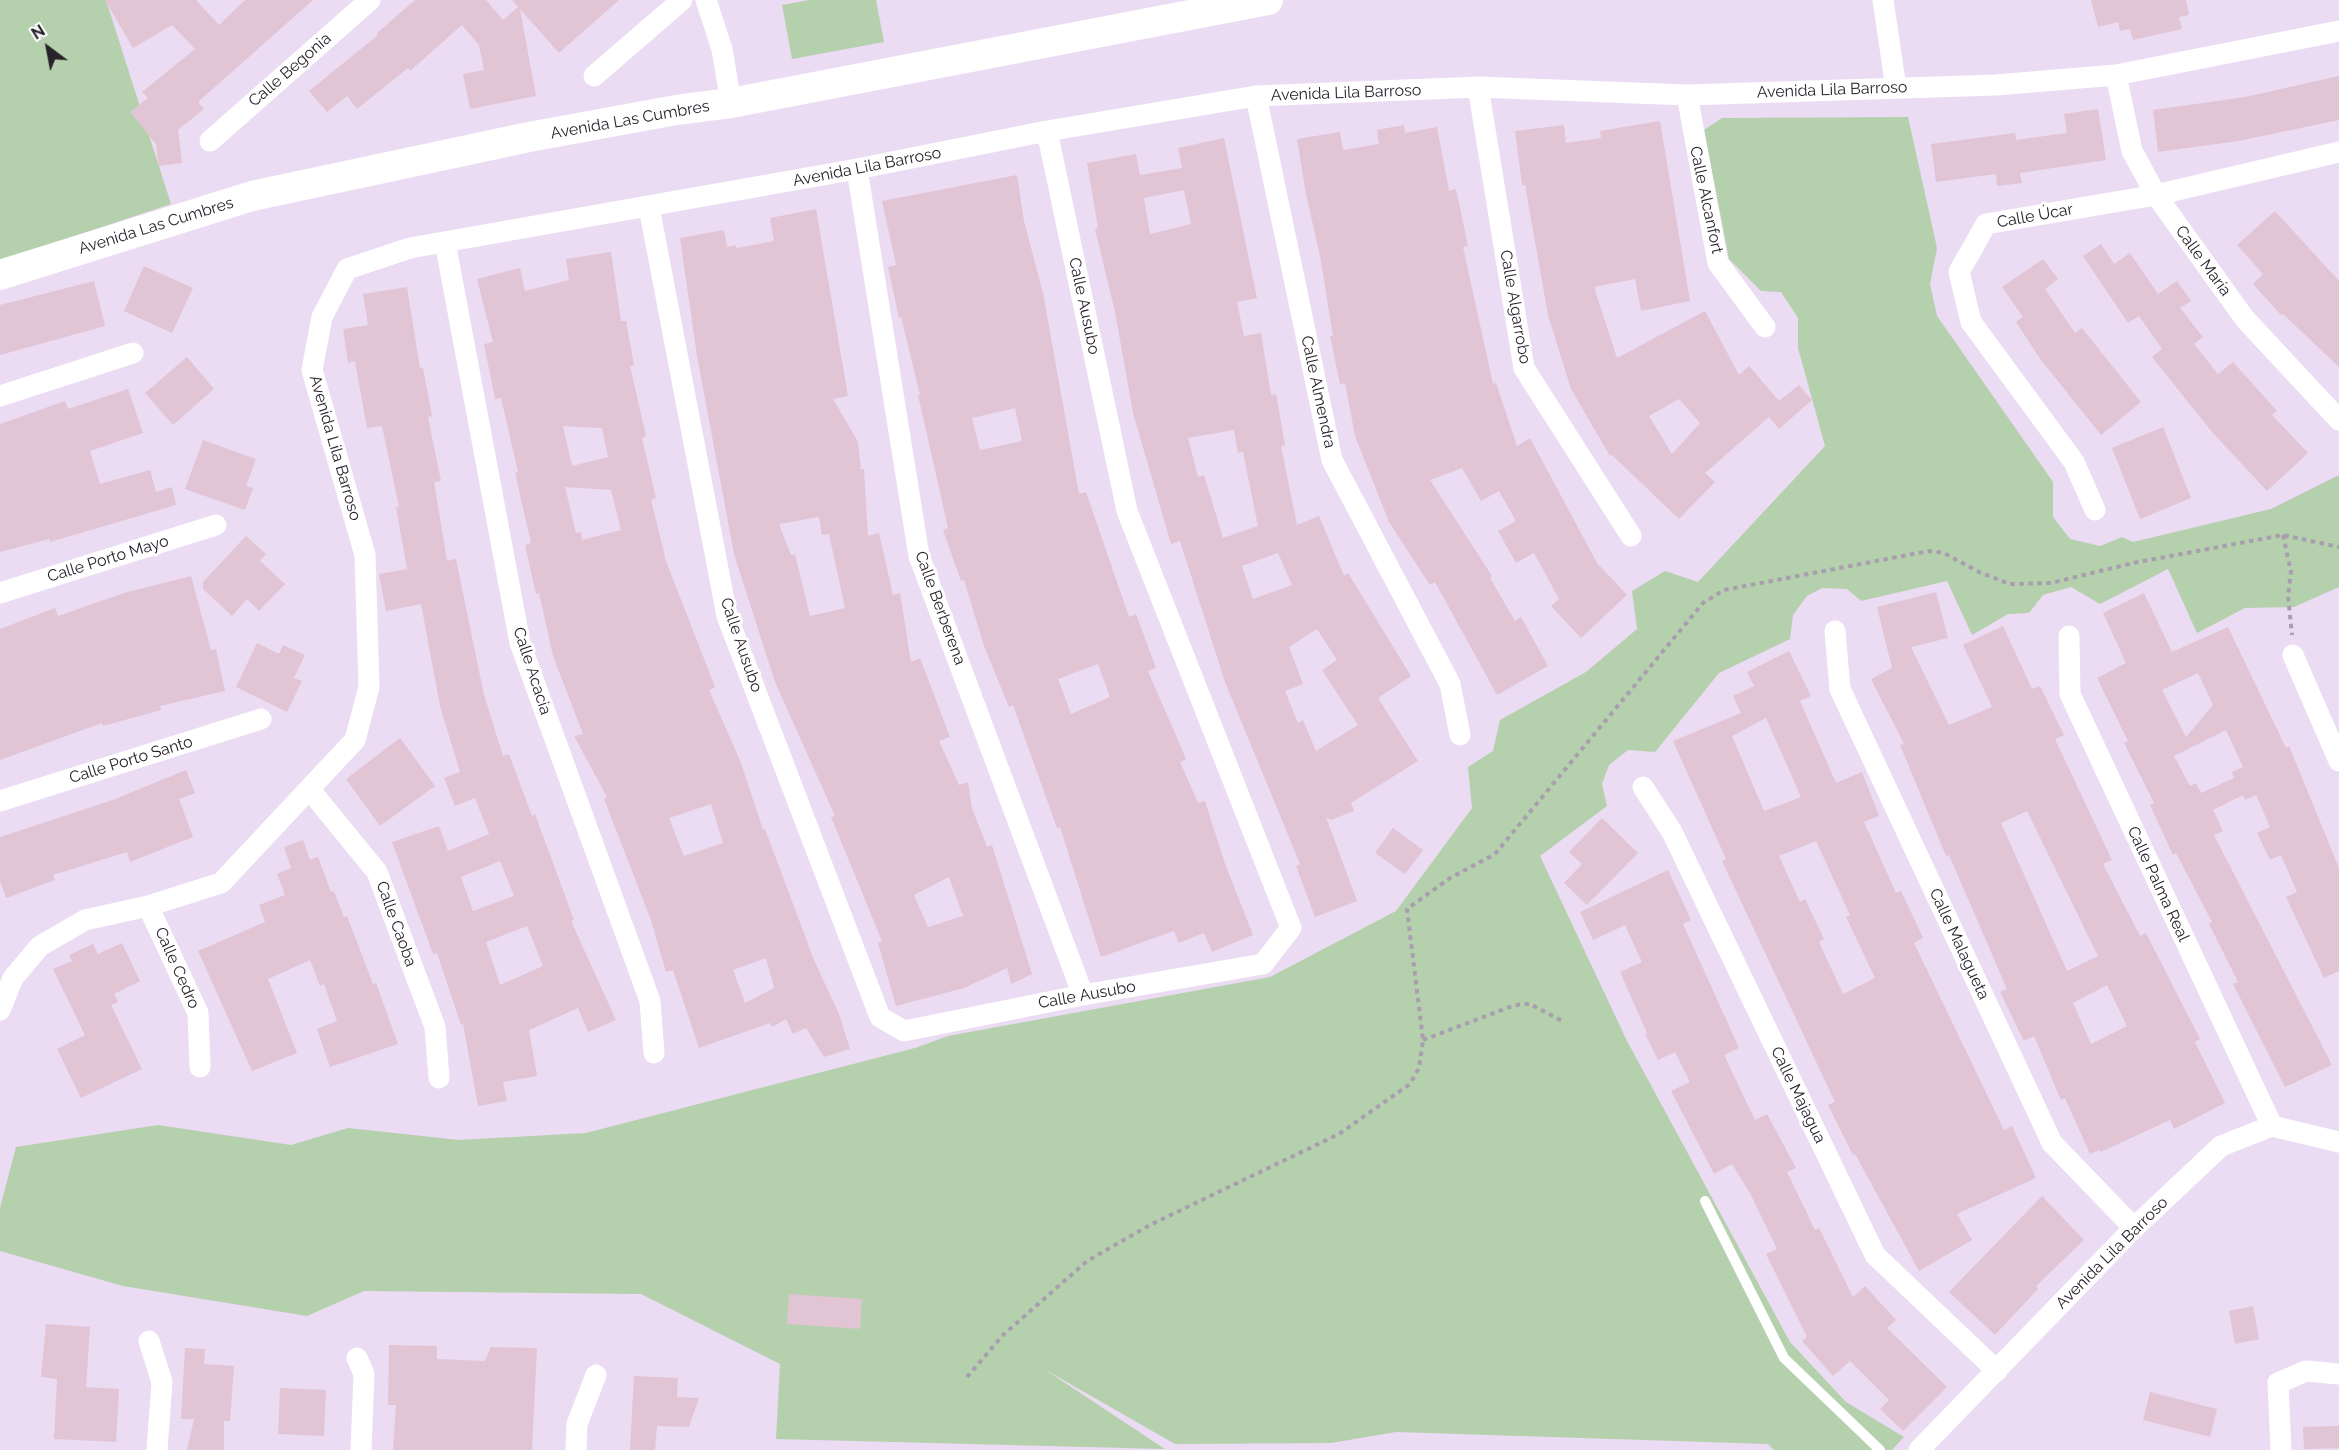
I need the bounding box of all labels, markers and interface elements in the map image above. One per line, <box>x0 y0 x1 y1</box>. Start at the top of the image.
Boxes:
north arrow <box>18 18 78 78</box>
text: N <box>28 21 48 44</box>
street label: Calle Begonia <box>245 29 335 111</box>
street label: Avenida Lila Barroso <box>1756 78 1908 102</box>
street label: Avenida Lila Barroso <box>1270 81 1422 105</box>
street label: Avenida Las Cumbres <box>549 97 711 143</box>
street label: Avenida Lila Barroso <box>791 143 943 191</box>
street label: Calle Alcanfort <box>1685 145 1727 255</box>
street label: Avenida Las Cumbres <box>76 193 236 259</box>
street label: Calle Úcar <box>1995 200 2075 232</box>
street label: Calle María <box>2171 222 2235 300</box>
street label: Calle Algarrobo <box>1496 248 1534 366</box>
street label: Calle Ausubo <box>1064 256 1104 356</box>
street label: Calle Almendra <box>1297 334 1339 450</box>
street label: Avenida Lila Barroso <box>305 373 365 523</box>
street label: Calle Porto Mayo <box>45 531 171 587</box>
street label: Calle Berberena <box>911 549 969 667</box>
street label: Calle Ausubo <box>716 595 766 695</box>
street label: Calle Acacia <box>509 625 555 717</box>
street label: Calle Porto Santo <box>67 732 195 788</box>
street label: Calle Palma Real <box>2123 823 2193 945</box>
street label: Calle Caoba <box>372 879 420 969</box>
street label: Calle Malagueta <box>1925 885 1993 1003</box>
street label: Calle Cedro <box>151 924 203 1012</box>
street label: Calle Ausubo <box>1037 977 1137 1013</box>
street label: Calle Majagua <box>1766 1044 1830 1146</box>
street label: Avenida Lila Barroso <box>2052 1193 2172 1313</box>

